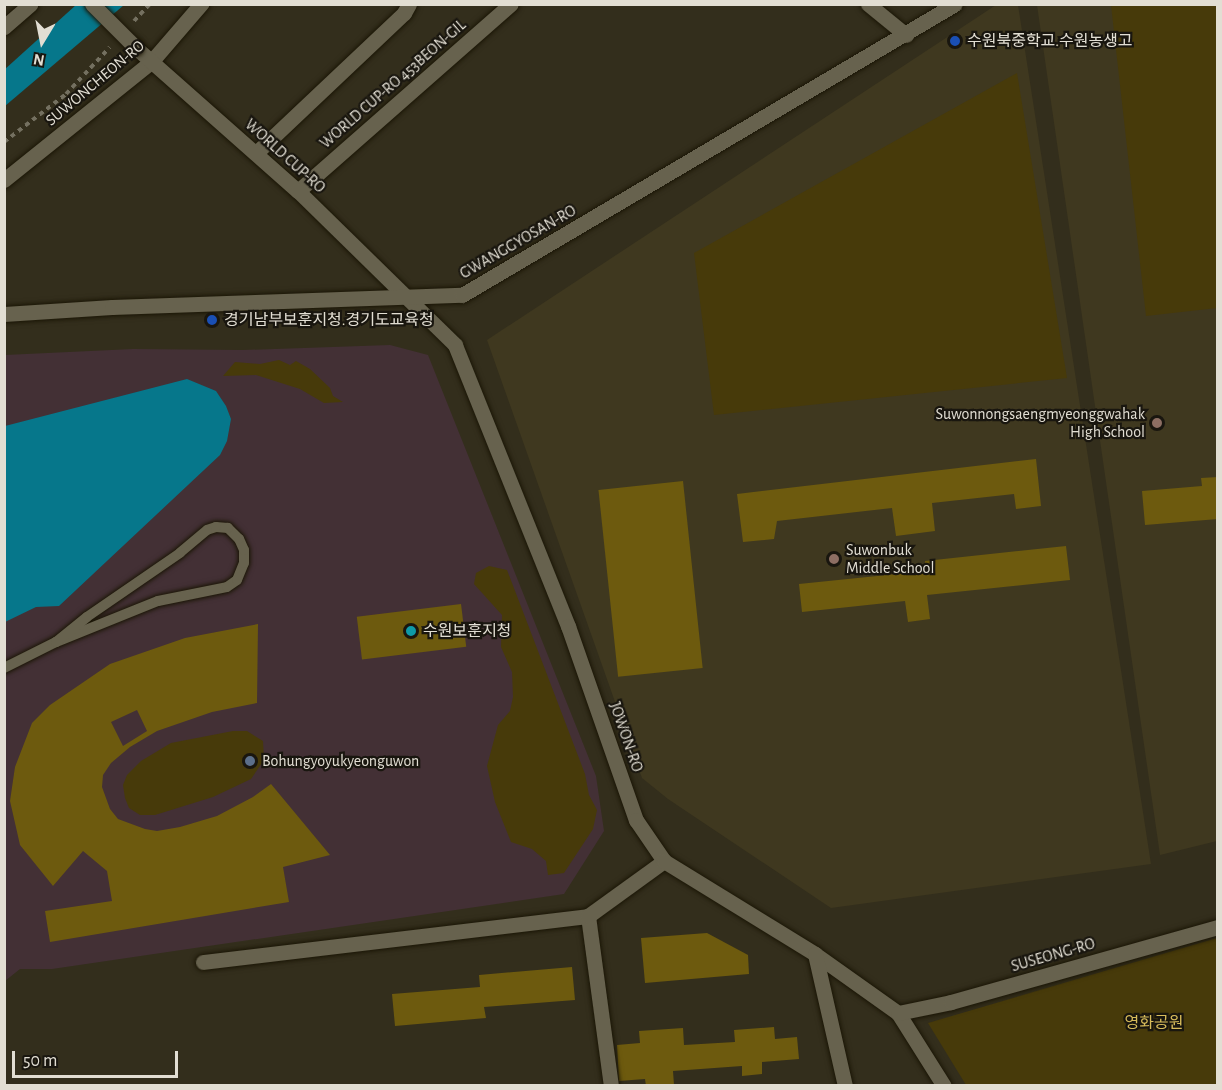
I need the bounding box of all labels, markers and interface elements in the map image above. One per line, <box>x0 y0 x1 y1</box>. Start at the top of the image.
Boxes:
north arrow <box>12 12 72 72</box>
street label: WORLD CUP-RO 453BEON-GIL <box>316 15 470 153</box>
place label: 수원북중학교.수원농생고 <box>967 31 1133 51</box>
marker: 수원북중학교.수원농생고 <box>948 34 962 48</box>
street label: SUWONCHEON-RO <box>42 36 148 130</box>
text: N <box>32 51 46 69</box>
street label: WORLD CUP-RO <box>241 115 329 197</box>
street label: GWANGGYOSAN-RO <box>456 201 580 283</box>
place label: 경기남부보훈지청.경기도교육청 <box>224 310 434 330</box>
marker: 경기남부보훈지청.경기도교육청 <box>205 313 219 327</box>
place label: Suwonnongsaengmyeonggwahak High School <box>935 404 1145 442</box>
marker: Suwonnongsaengmyeonggwahak High School <box>1150 416 1164 430</box>
place label: Suwonbuk Middle School <box>846 540 934 578</box>
marker: Suwonbuk Middle School <box>827 552 841 566</box>
place label: 수원보훈지청 <box>423 621 511 641</box>
marker: 수원보훈지청 <box>404 624 418 638</box>
street label: JOWON-RO <box>605 700 647 774</box>
place label: Bohungyoyukyeonguwon <box>262 751 419 771</box>
marker: Bohungyoyukyeonguwon <box>243 754 257 768</box>
street label: SUSEONG-RO <box>1009 934 1097 976</box>
park label: 영화공원 <box>1125 1013 1183 1033</box>
scale bar <box>15 1039 182 1077</box>
text: 50 m <box>23 1052 57 1070</box>

